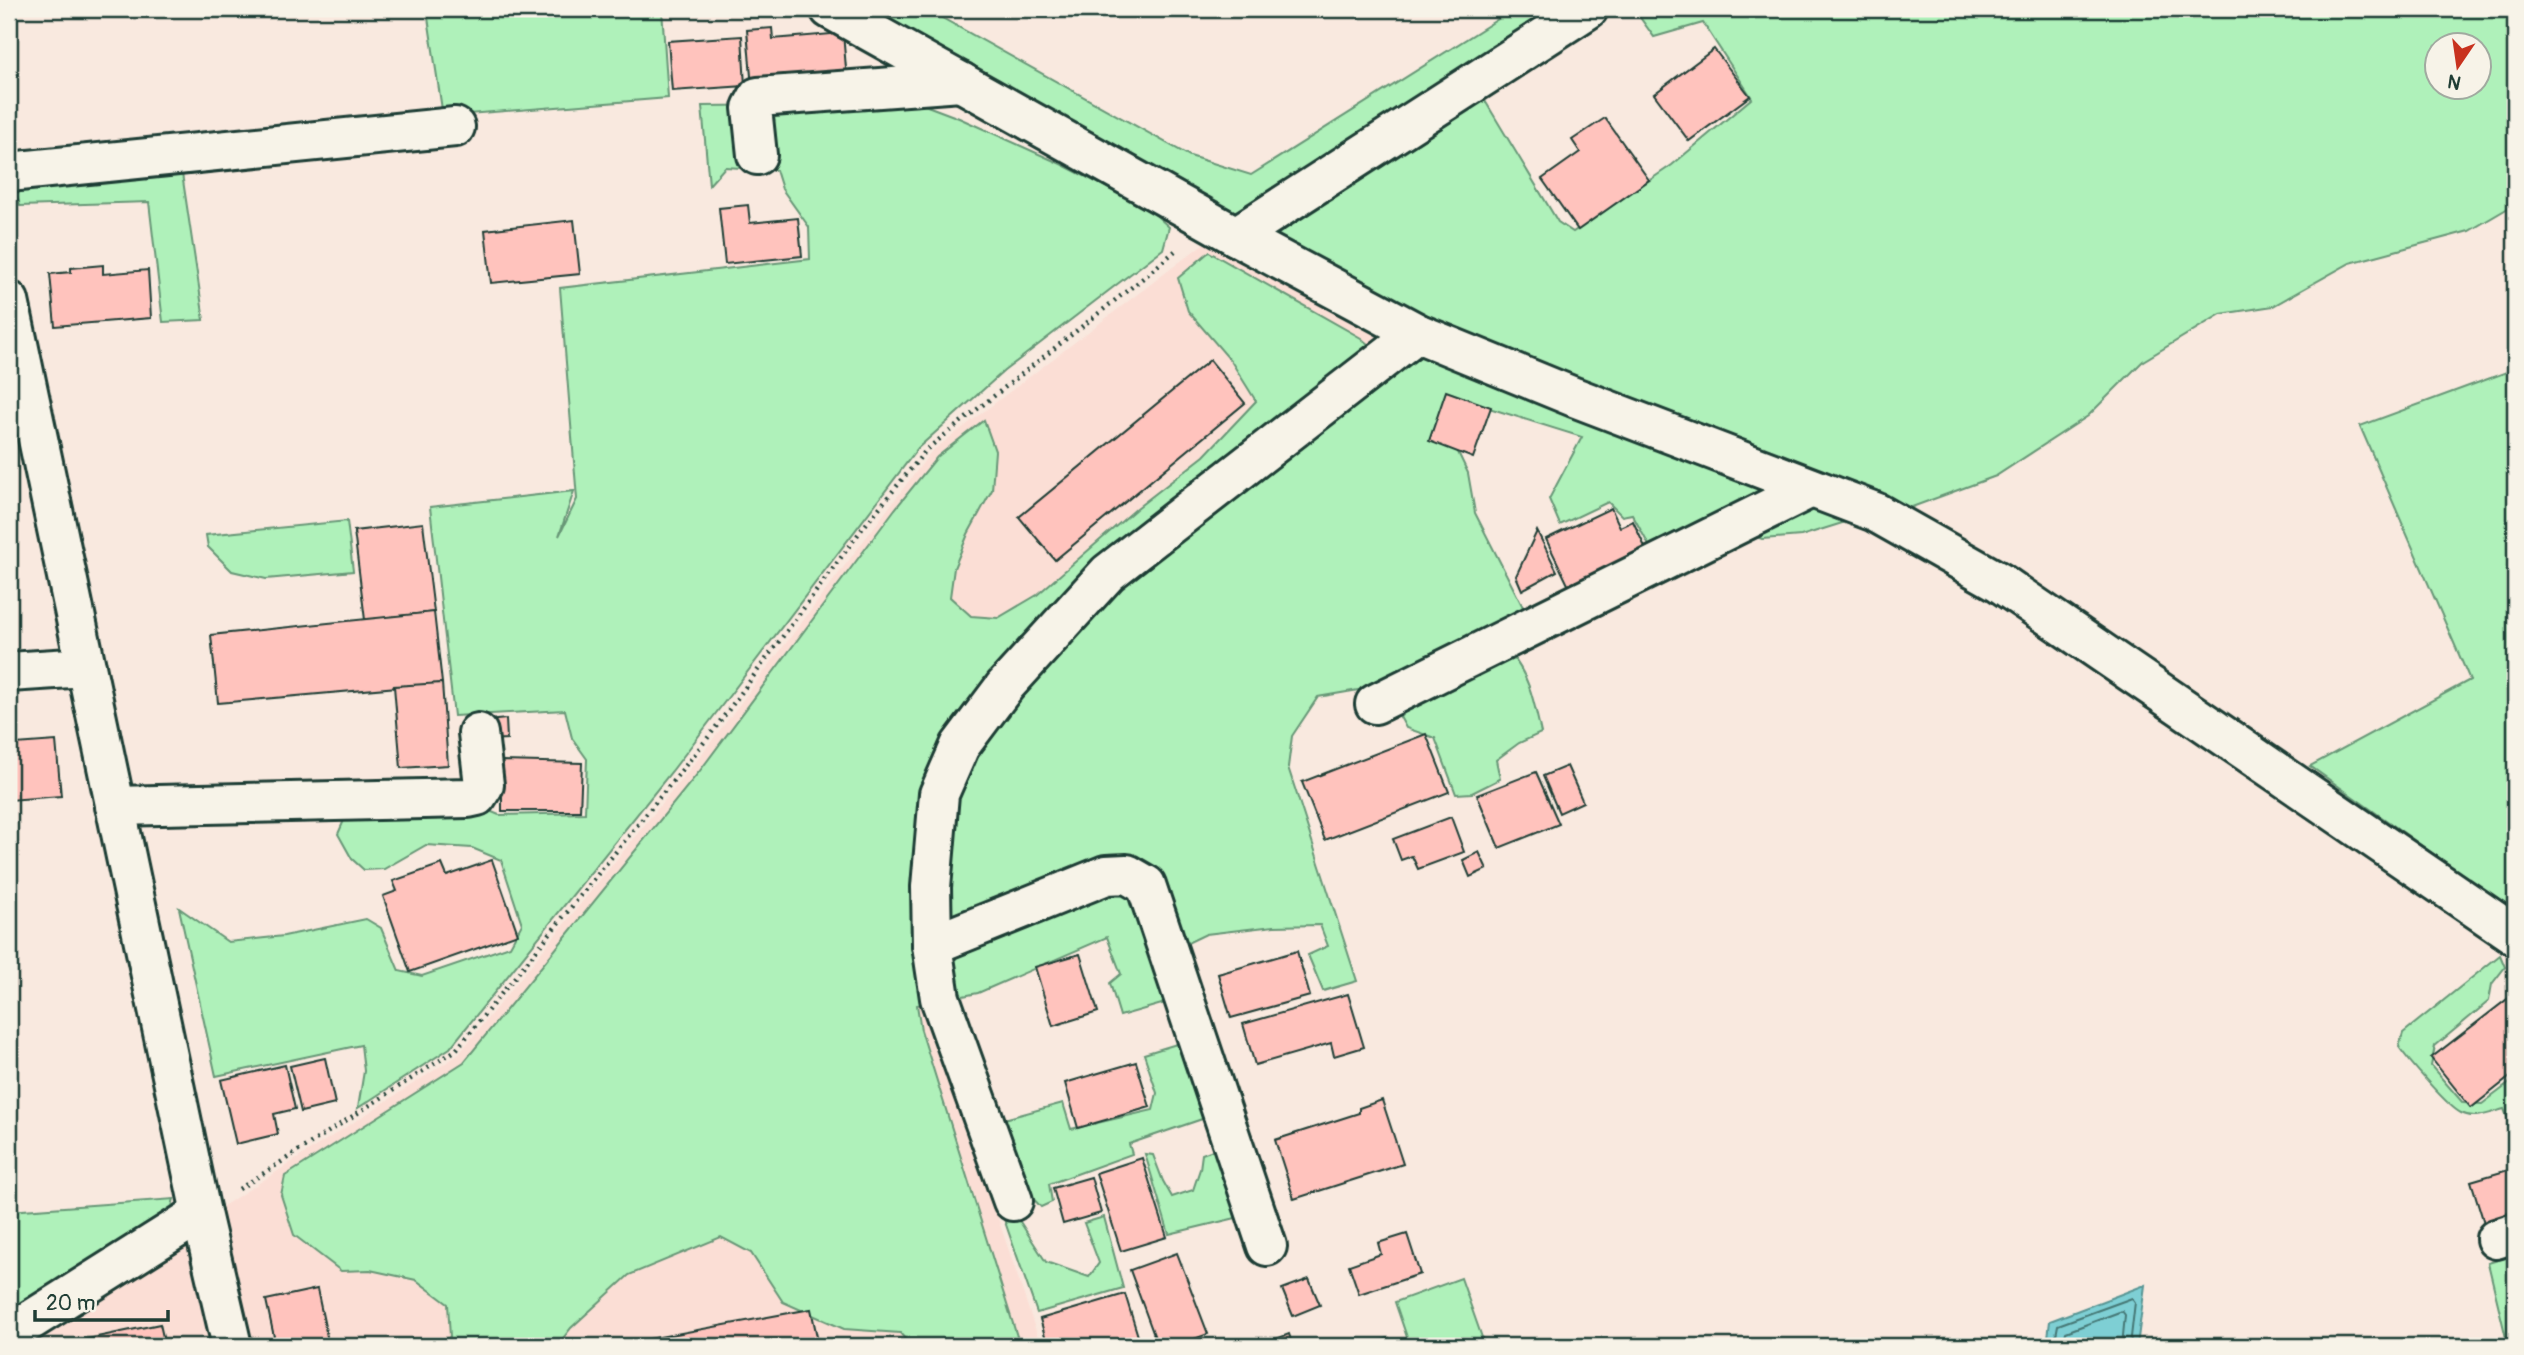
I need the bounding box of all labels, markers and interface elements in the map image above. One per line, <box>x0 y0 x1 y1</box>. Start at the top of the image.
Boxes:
north arrow <box>2422 32 2492 102</box>
text: N <box>2445 68 2463 95</box>
scale bar <box>35 1278 168 1322</box>
text: 20 m <box>46 1290 95 1317</box>

